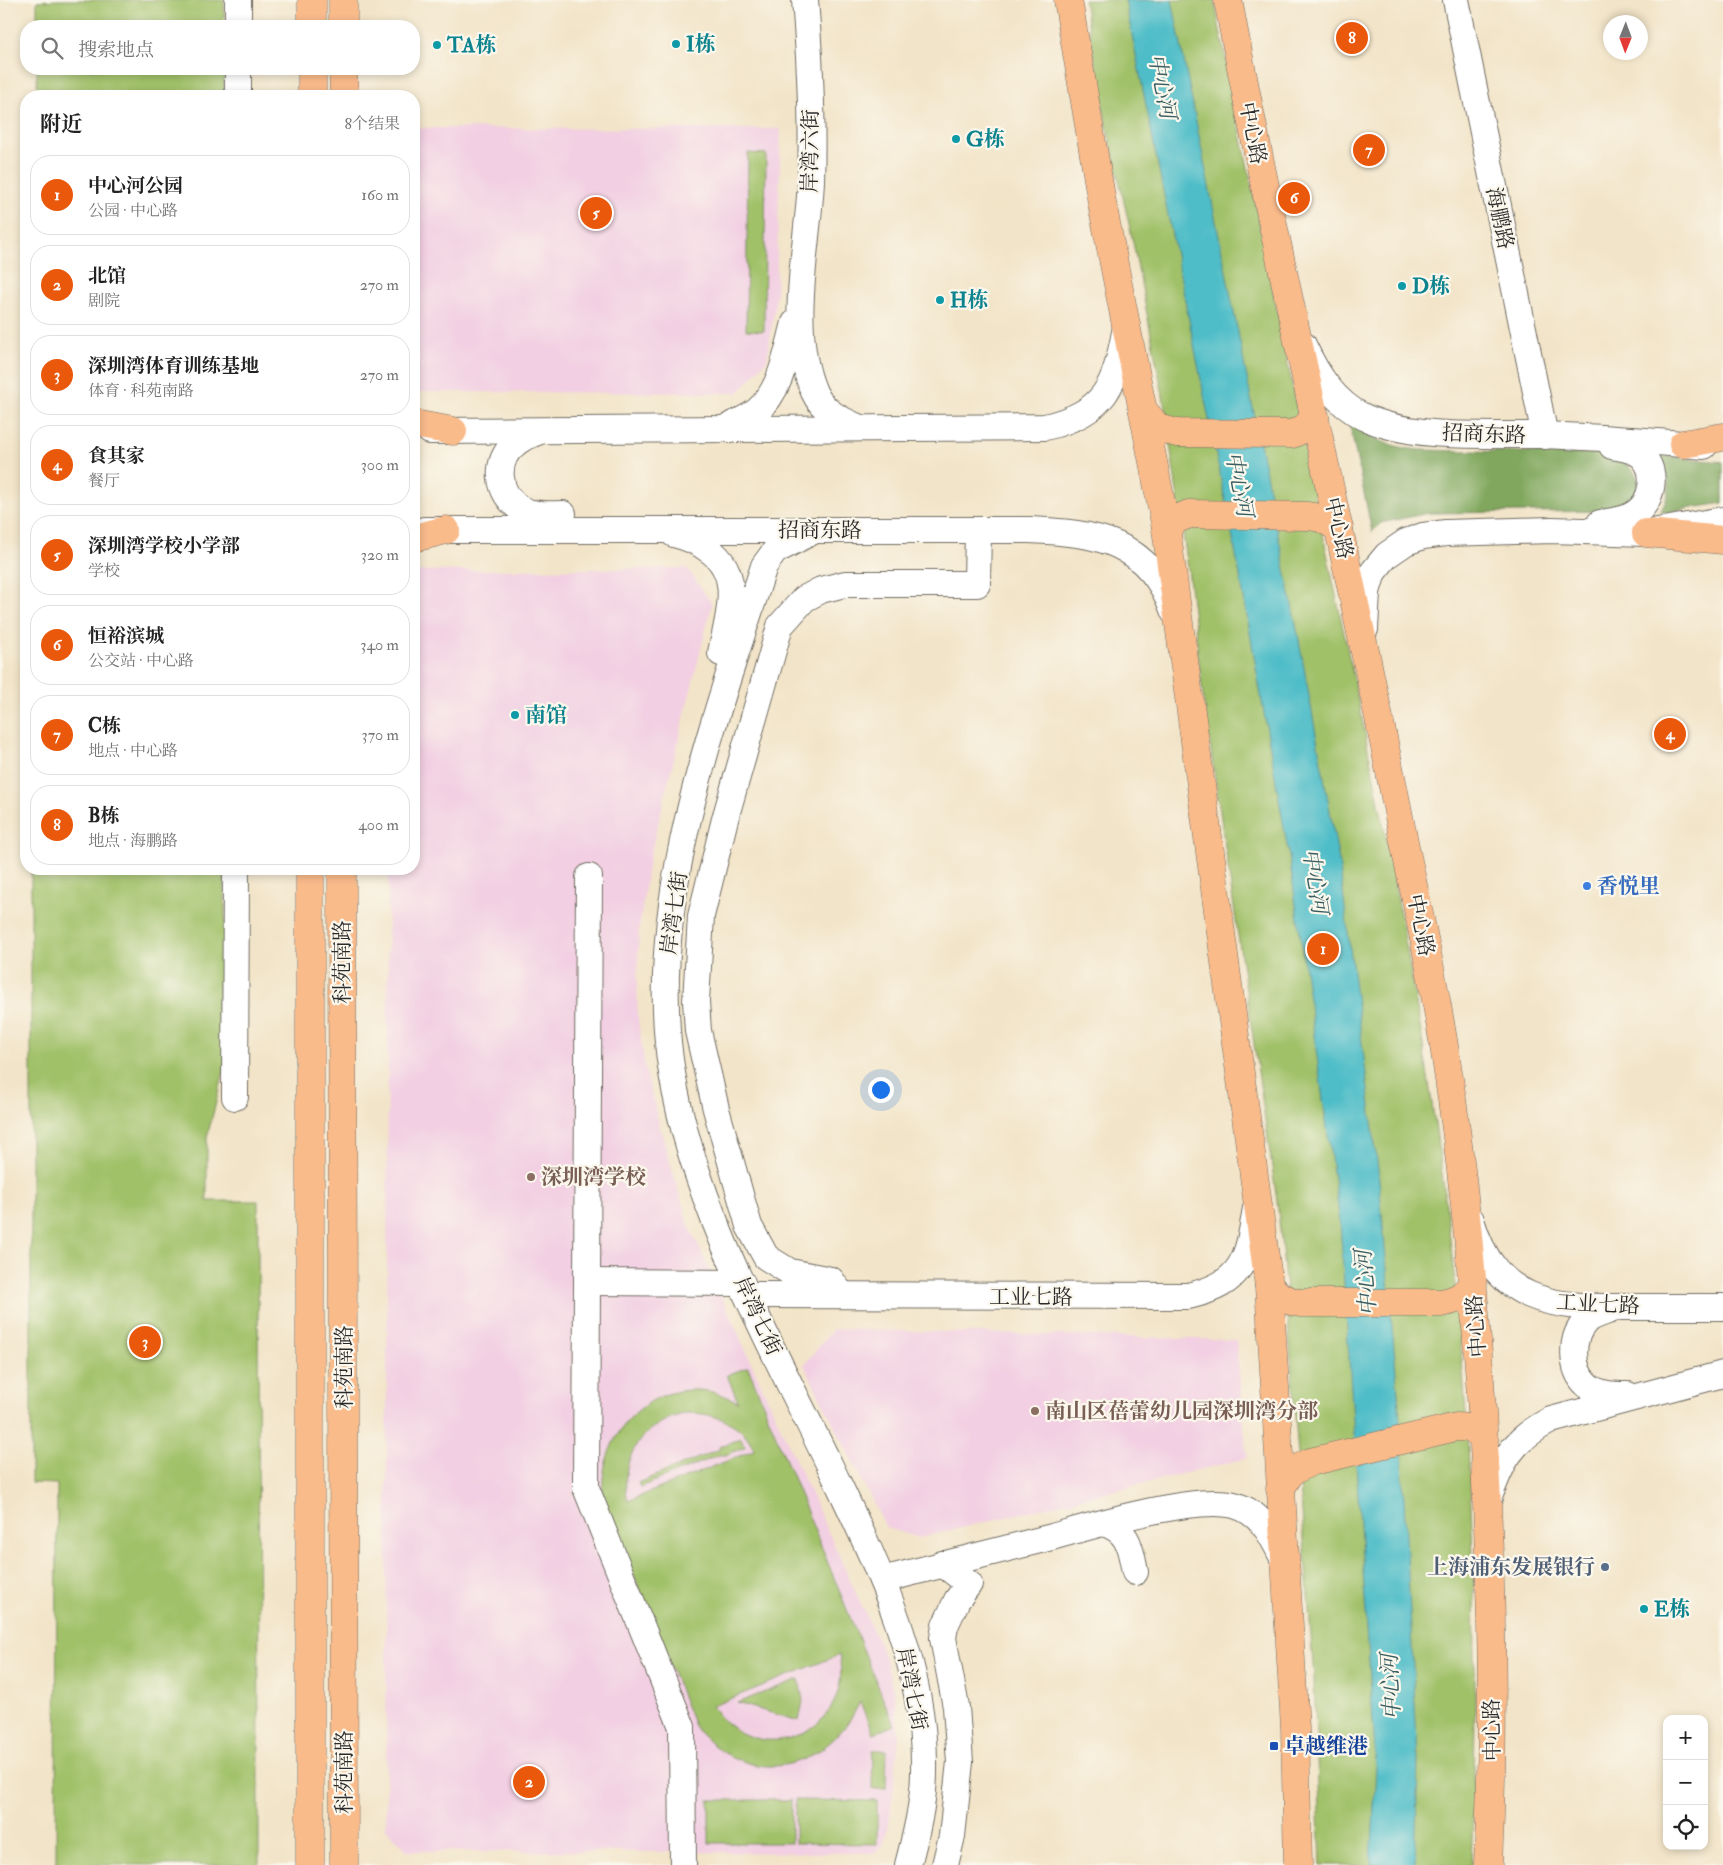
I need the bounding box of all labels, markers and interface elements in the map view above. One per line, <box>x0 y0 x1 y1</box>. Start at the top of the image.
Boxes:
north arrow <box>1603 15 1648 60</box>
pin: 8 <box>1336 19 1368 57</box>
search box <box>20 20 420 75</box>
place label: I栋 <box>686 31 715 58</box>
place label: TA栋 <box>446 32 496 59</box>
icon: search <box>38 34 66 62</box>
text: 搜索地点 <box>78 38 154 62</box>
marker: I栋 <box>670 38 682 50</box>
marker: TA栋 <box>431 39 443 51</box>
water label: 中心河 <box>1142 51 1183 125</box>
street label: 中心路 <box>1233 100 1272 167</box>
street label: 岸湾六街 <box>796 109 825 193</box>
text: 附近 <box>40 111 82 138</box>
text: 8个结果 <box>344 114 400 134</box>
place label: G栋 <box>966 126 1005 153</box>
pin: 7 <box>1353 131 1385 169</box>
marker: G栋 <box>950 133 962 145</box>
text: 中心河公园 <box>88 174 183 198</box>
pin: 6 <box>1278 179 1310 217</box>
street label: 海鹏路 <box>1480 184 1519 252</box>
text: 1 <box>54 185 60 205</box>
text: 160 m <box>361 185 399 205</box>
pin: 5 <box>580 194 612 232</box>
text: 公园 · 中心路 <box>88 201 178 221</box>
text: 北馆 <box>88 264 126 288</box>
place label: D栋 <box>1412 273 1450 300</box>
text: 2 <box>53 275 61 295</box>
text: 270 m <box>360 275 399 295</box>
marker: D栋 <box>1396 280 1408 292</box>
place label: H栋 <box>950 287 988 314</box>
text: 剧院 <box>88 291 120 311</box>
marker: H栋 <box>934 294 946 306</box>
text: 深圳湾体育训练基地 <box>88 354 259 378</box>
text: 3 <box>54 365 60 385</box>
text: 270 m <box>360 365 399 385</box>
text: 体育 · 科苑南路 <box>88 381 194 401</box>
street label: 招商东路 <box>1442 420 1526 449</box>
text: 食其家 <box>88 444 145 468</box>
water label: 中心河 <box>1219 449 1260 523</box>
text: 4 <box>53 455 61 475</box>
text: 300 m <box>361 455 399 475</box>
text: 餐厅 <box>88 471 120 491</box>
street label: 中心路 <box>1318 494 1359 562</box>
street label: 招商东路 <box>778 517 862 544</box>
text: 深圳湾学校小学部 <box>88 534 240 558</box>
text: 5 <box>53 545 61 565</box>
text: 320 m <box>361 545 399 565</box>
text: 学校 <box>88 561 120 581</box>
text: 恒裕滨城 <box>88 624 164 648</box>
text: 6 <box>53 635 61 655</box>
text: 340 m <box>360 635 399 655</box>
text: 公交站 · 中心路 <box>88 651 194 671</box>
place label: 南馆 <box>525 702 567 729</box>
marker: 南馆 <box>509 709 521 721</box>
text: C栋 <box>88 714 121 738</box>
pin: 4 <box>1654 715 1686 753</box>
text: 7 <box>53 725 61 745</box>
text: 370 m <box>362 725 399 745</box>
text: 地点 · 中心路 <box>88 741 178 761</box>
text: B栋 <box>88 804 119 828</box>
text: 8 <box>53 815 61 835</box>
text: 400 m <box>358 815 399 835</box>
text: 地点 · 海鹏路 <box>88 831 178 851</box>
water label: 中心河 <box>1296 846 1335 920</box>
street label: 岸湾七街 <box>655 870 694 957</box>
place label: 香悦里 <box>1597 873 1660 900</box>
marker: 香悦里 <box>1581 880 1593 892</box>
street label: 中心路 <box>1401 892 1440 959</box>
street label: 科苑南路 <box>329 920 356 1004</box>
pin: 1 <box>1307 930 1339 968</box>
your location <box>868 1077 894 1103</box>
place label: 深圳湾学校 <box>541 1164 646 1191</box>
marker: 深圳湾学校 <box>525 1171 537 1183</box>
water label: 中心河 <box>1349 1245 1383 1317</box>
street label: 岸湾七街 <box>728 1272 788 1360</box>
street label: 工业七路 <box>989 1284 1073 1311</box>
street label: 工业七路 <box>1555 1289 1641 1320</box>
street label: 中心路 <box>1461 1294 1492 1358</box>
pin: 3 <box>129 1323 161 1361</box>
street label: 科苑南路 <box>331 1325 358 1409</box>
place label: 南山区蓓蕾幼儿园深圳湾分部 <box>1045 1398 1318 1425</box>
marker: 南山区蓓蕾幼儿园深圳湾分部 <box>1029 1405 1041 1417</box>
place label: 上海浦东发展银行 <box>1427 1554 1595 1581</box>
marker: 上海浦东发展银行 <box>1599 1561 1611 1573</box>
place label: E栋 <box>1654 1596 1690 1623</box>
marker: E栋 <box>1638 1603 1650 1615</box>
street label: 岸湾七街 <box>890 1645 933 1733</box>
water label: 中心河 <box>1375 1649 1407 1721</box>
street label: 中心路 <box>1478 1698 1507 1762</box>
map controls <box>1663 1715 1708 1850</box>
button: + <box>1663 1715 1708 1760</box>
street label: 科苑南路 <box>331 1730 358 1814</box>
place label: 卓越维港 <box>1284 1733 1368 1760</box>
marker: 卓越维港 <box>1268 1740 1280 1752</box>
button: − <box>1663 1760 1708 1805</box>
pin: 2 <box>513 1763 545 1801</box>
button: locate <box>1663 1805 1708 1850</box>

